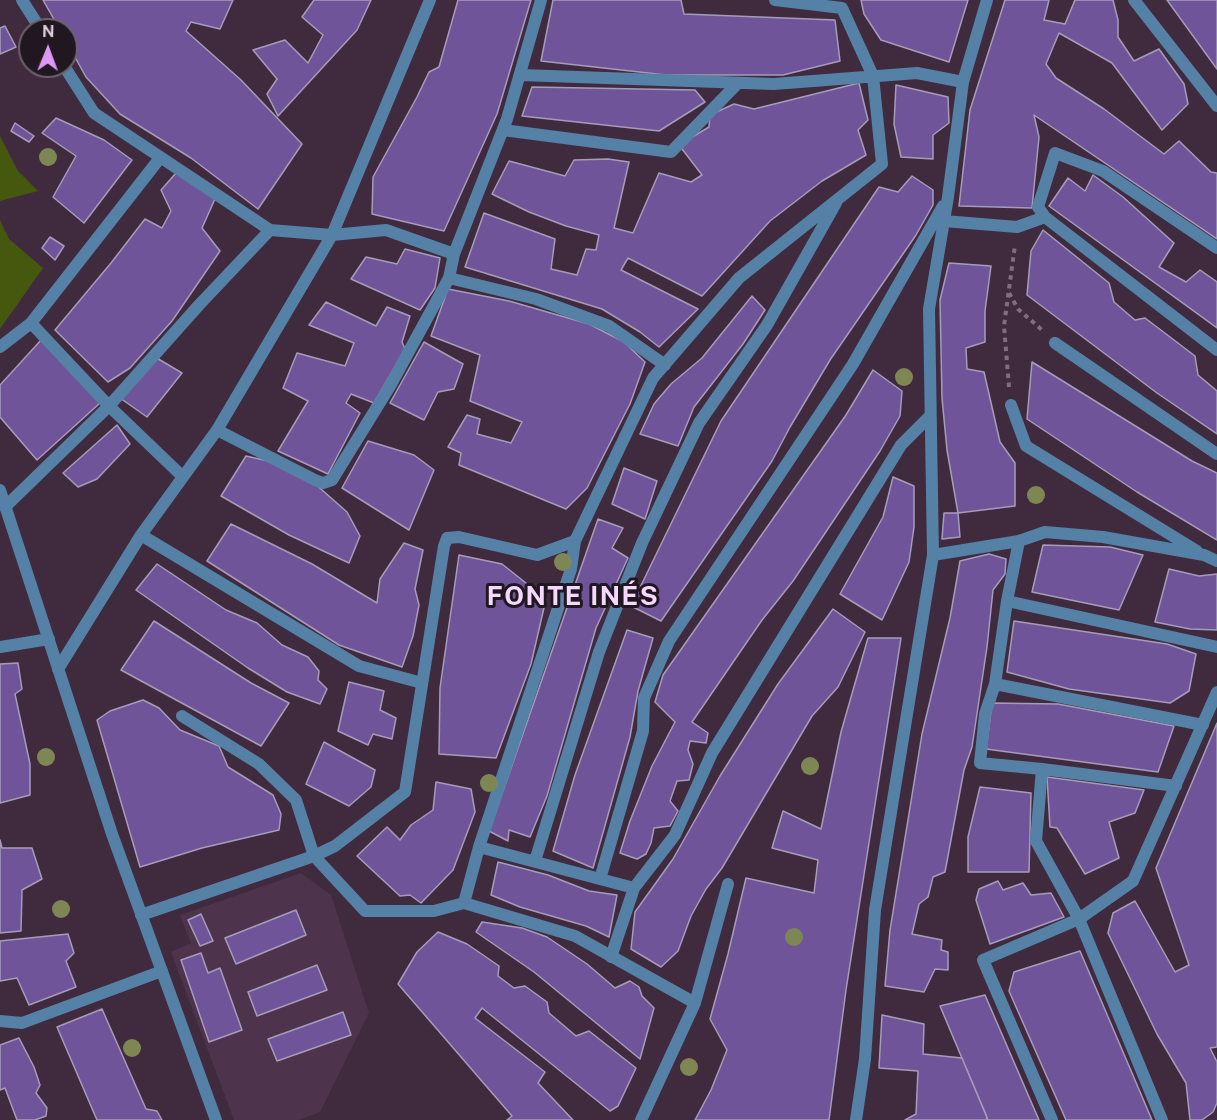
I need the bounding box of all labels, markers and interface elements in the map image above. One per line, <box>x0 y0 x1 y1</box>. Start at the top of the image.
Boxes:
north arrow <box>18 18 78 78</box>
text: N <box>42 22 55 41</box>
district label: FONTE INÉS <box>487 581 659 613</box>

